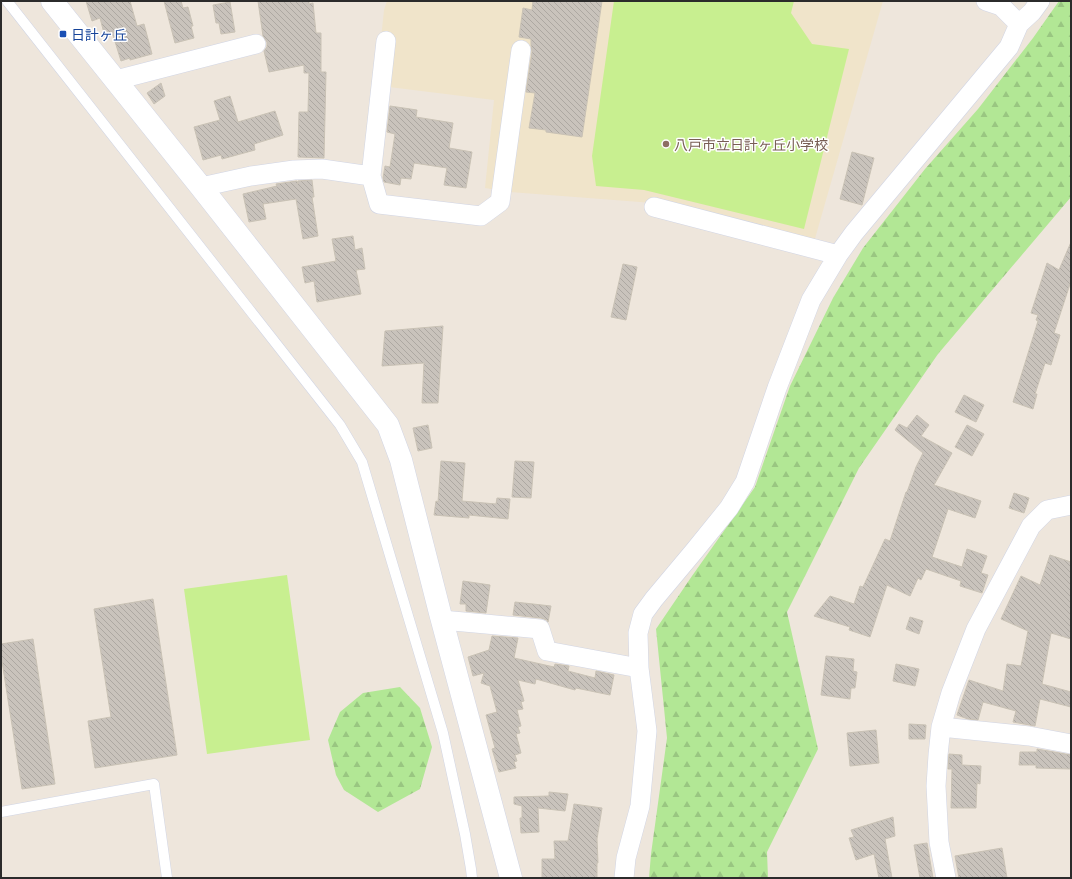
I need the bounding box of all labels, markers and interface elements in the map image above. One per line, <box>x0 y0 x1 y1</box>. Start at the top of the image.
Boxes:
place label: 日計ヶ丘 <box>71 26 127 43</box>
marker: 日計ヶ丘 <box>58 29 68 39</box>
place label: 八戸市立日計ヶ丘小学校 <box>674 136 828 153</box>
marker: 八戸市立日計ヶ丘小学校 <box>661 139 671 149</box>

